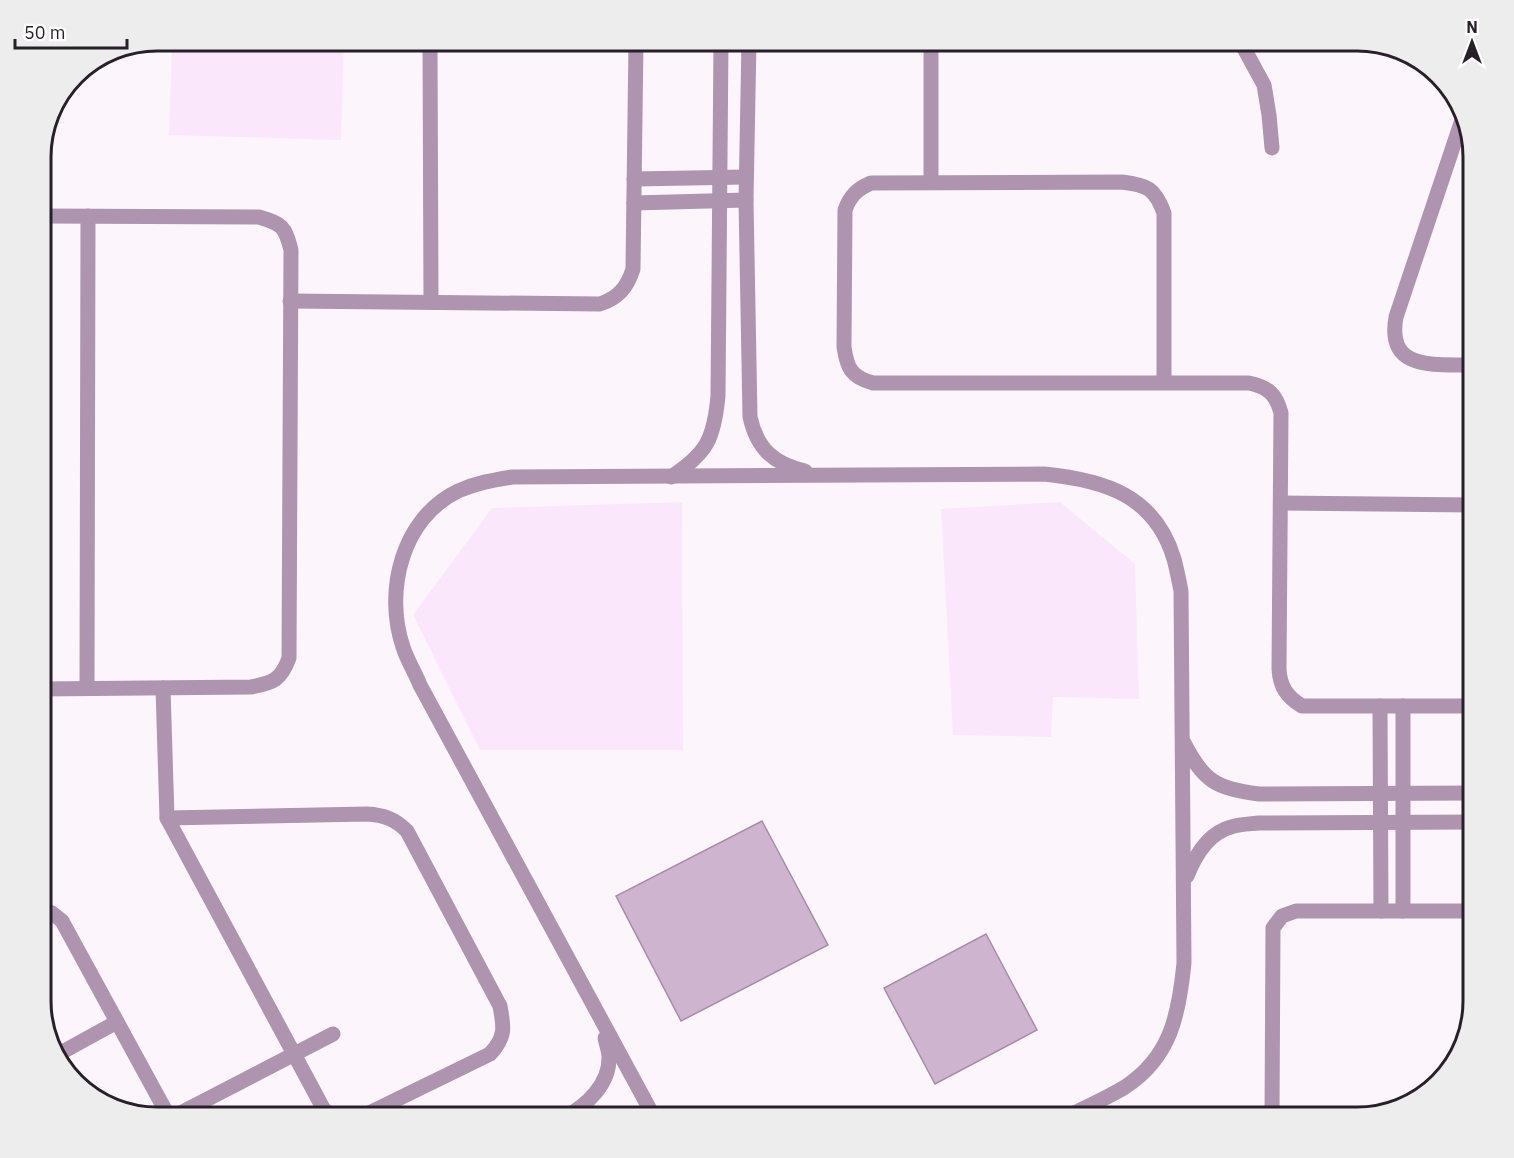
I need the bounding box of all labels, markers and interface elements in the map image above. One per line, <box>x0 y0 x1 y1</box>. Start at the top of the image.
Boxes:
scale bar <box>15 12 128 50</box>
north arrow <box>1442 12 1502 72</box>
text: N <box>1466 17 1478 37</box>
text: 50 m <box>24 21 66 44</box>

